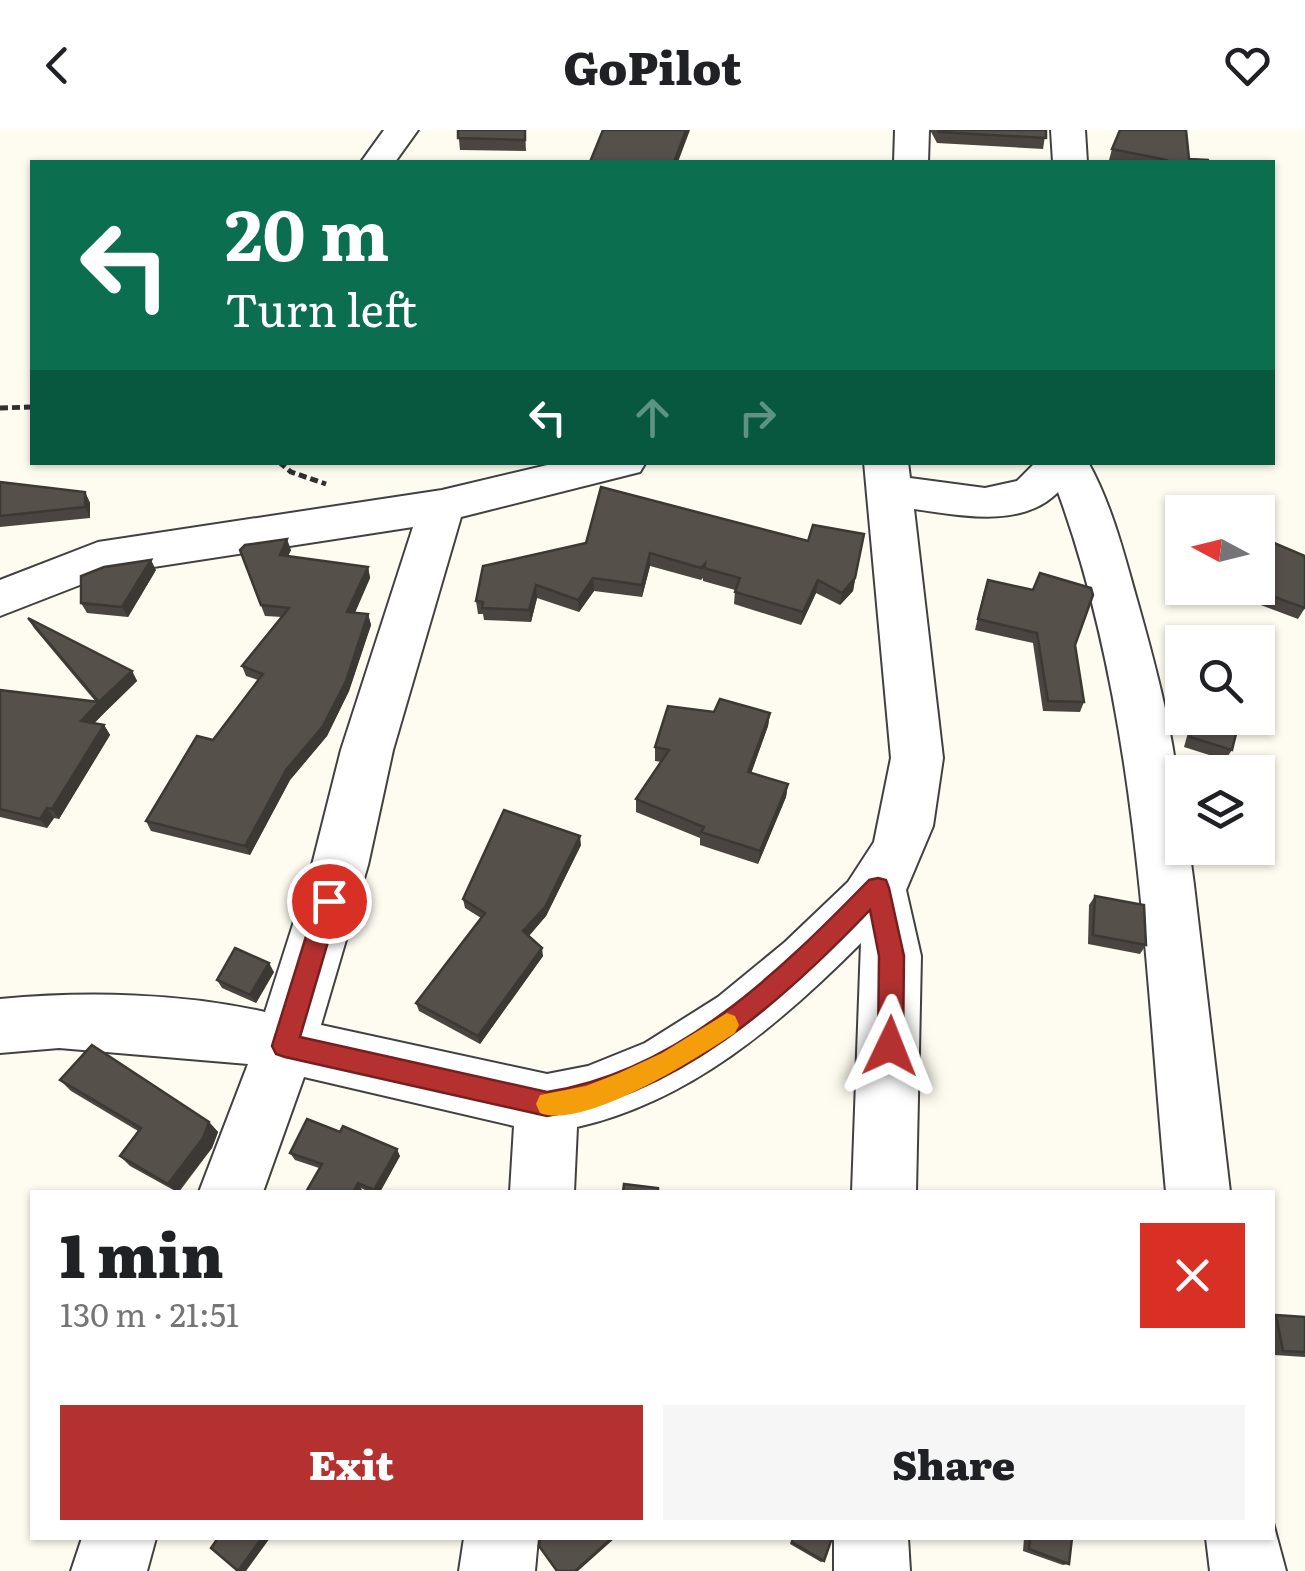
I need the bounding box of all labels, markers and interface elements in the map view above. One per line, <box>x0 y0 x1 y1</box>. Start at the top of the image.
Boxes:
text: GoPilot <box>563 32 742 99</box>
icon: back <box>30 38 85 93</box>
icon: heart <box>1220 38 1275 93</box>
text: 20 m <box>225 179 390 283</box>
icon: left <box>60 200 190 330</box>
text: Turn left <box>225 274 417 341</box>
icon: left <box>520 390 575 445</box>
icon: ahead <box>625 390 680 445</box>
icon: right <box>730 390 785 445</box>
north arrow <box>1165 495 1275 605</box>
map controls <box>1165 495 1275 865</box>
button: search <box>1165 625 1275 735</box>
button: layers <box>1165 755 1275 865</box>
pin <box>287 859 372 944</box>
icon: arrive <box>302 874 357 929</box>
position arrow <box>838 994 942 1098</box>
text: 1 min <box>60 1207 224 1296</box>
button: close <box>1140 1223 1245 1328</box>
text: 130 m · 21:51 <box>60 1289 239 1337</box>
button: Exit <box>60 1405 643 1520</box>
button: Share <box>663 1405 1245 1520</box>

